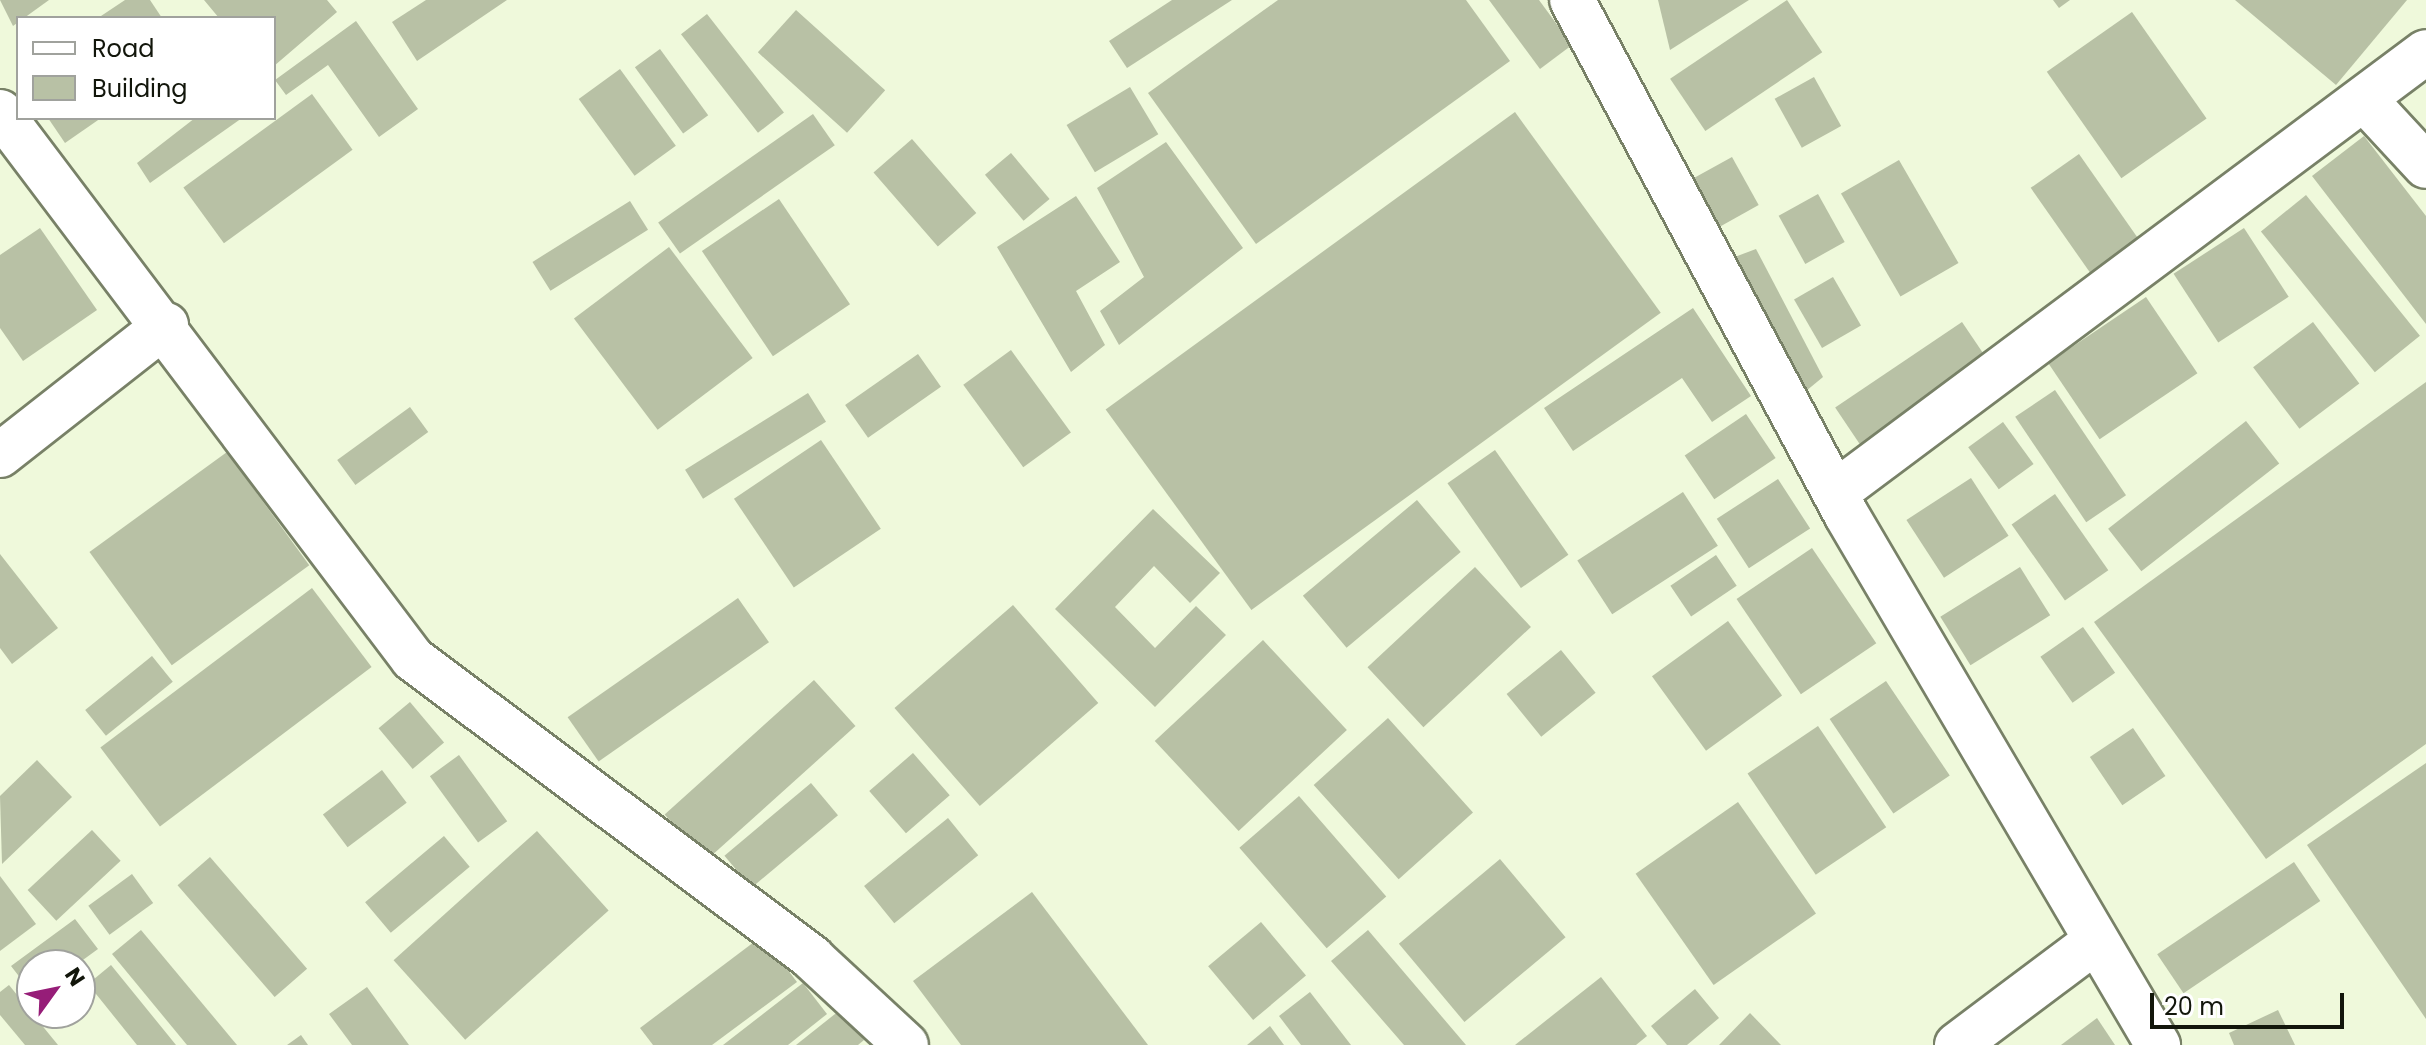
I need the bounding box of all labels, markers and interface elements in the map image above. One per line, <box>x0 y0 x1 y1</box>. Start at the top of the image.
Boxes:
legend <box>16 16 276 120</box>
text: Road <box>92 32 154 65</box>
text: Building <box>92 72 188 105</box>
north arrow <box>16 949 96 1029</box>
text: N <box>57 961 92 992</box>
scale bar <box>2154 977 2348 1027</box>
text: 20 m <box>2164 990 2224 1023</box>

